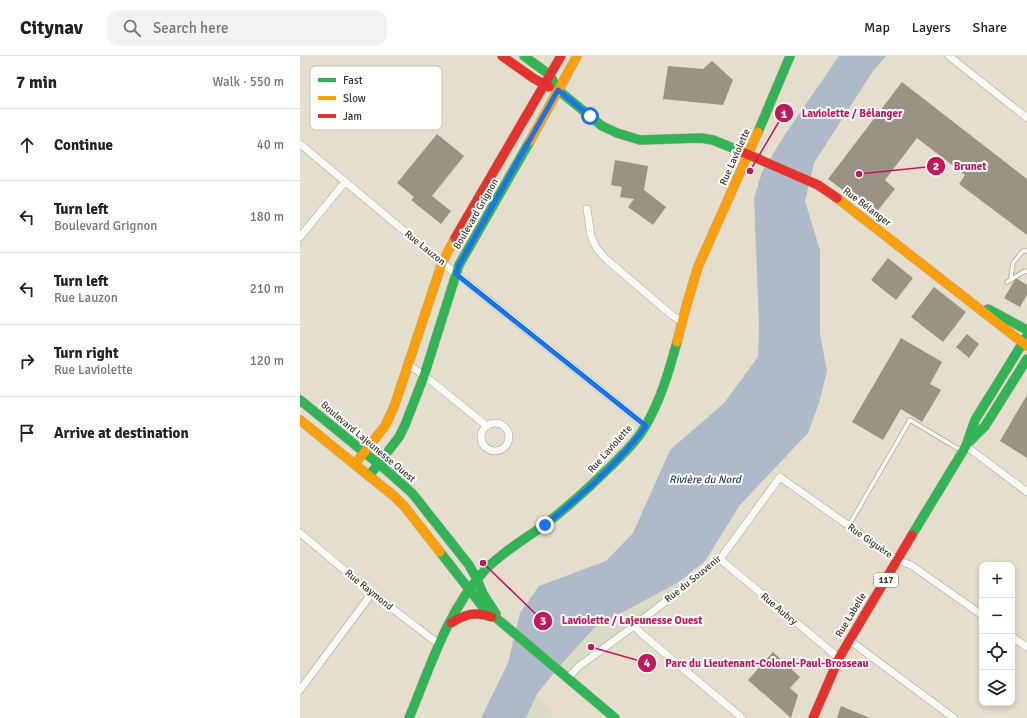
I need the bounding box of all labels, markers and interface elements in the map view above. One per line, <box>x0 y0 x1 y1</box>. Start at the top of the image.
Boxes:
search box <box>107 10 387 46</box>
text: Citynav <box>20 16 83 40</box>
icon: search <box>121 17 143 39</box>
text: Search here <box>153 19 229 37</box>
text: Map <box>864 19 890 36</box>
text: Layers <box>912 19 951 36</box>
text: Share <box>973 19 1007 36</box>
legend <box>310 66 442 130</box>
text: 7 min <box>16 72 57 93</box>
text: Walk · 550 m <box>213 74 284 90</box>
text: Fast <box>343 74 363 87</box>
text: Slow <box>343 92 366 105</box>
callout: Laviolette / Bélanger <box>774 102 911 125</box>
route start <box>581 107 599 125</box>
text: 1 <box>781 107 788 122</box>
text: Laviolette / Bélanger <box>802 107 903 120</box>
text: Jam <box>343 110 362 123</box>
street label: Rue Laviolette <box>717 127 753 187</box>
icon: ahead <box>16 134 38 156</box>
text: Continue <box>54 136 113 154</box>
text: 40 m <box>257 137 284 153</box>
callout: Brunet <box>926 155 995 178</box>
text: 2 <box>933 159 939 174</box>
text: Brunet <box>954 160 986 173</box>
street label: Boulevard Grignon <box>451 177 501 251</box>
street label: Rue Bélanger <box>841 185 894 229</box>
text: Turn left <box>54 200 108 218</box>
icon: left <box>16 206 38 228</box>
text: 180 m <box>250 209 284 225</box>
text: Boulevard Grignon <box>54 218 157 234</box>
street label: Rue Lauzon <box>402 228 448 268</box>
text: Turn left <box>54 272 108 290</box>
icon: left <box>16 278 38 300</box>
text: 210 m <box>250 281 284 297</box>
text: Rue Lauzon <box>54 290 118 306</box>
text: Turn right <box>54 344 119 362</box>
icon: right <box>16 350 38 372</box>
text: 120 m <box>250 353 284 369</box>
text: Rue Laviolette <box>54 362 133 378</box>
street label: Boulevard Lajeunesse Ouest <box>318 399 418 485</box>
icon: arrive <box>16 422 38 444</box>
street label: Rue Laviolette <box>585 422 635 476</box>
text: Arrive at destination <box>54 424 189 442</box>
water label: Rivière du Nord <box>669 473 742 486</box>
route end <box>536 516 554 534</box>
street label: Rue Giguère <box>845 521 895 561</box>
street label: Rue du Souvenir <box>662 552 724 605</box>
map controls <box>979 562 1015 706</box>
button: + <box>979 562 1015 598</box>
street label: Rue Raymond <box>343 567 395 613</box>
road number: 117 <box>874 573 898 587</box>
street label: Rue Aubry <box>758 590 800 628</box>
street label: Rue Labelle <box>833 591 869 639</box>
button: − <box>979 598 1015 634</box>
callout: Laviolette / Lajeunesse Ouest <box>533 609 710 632</box>
text: 3 <box>540 614 546 629</box>
text: Laviolette / Lajeunesse Ouest <box>562 614 702 627</box>
button: locate <box>979 634 1015 670</box>
callout: Parc du Lieutenant-Colonel-Paul-Brosseau <box>637 651 876 674</box>
text: 4 <box>644 656 651 671</box>
text: Parc du Lieutenant-Colonel-Paul-Brosseau <box>665 657 869 670</box>
button: layers <box>979 670 1015 706</box>

